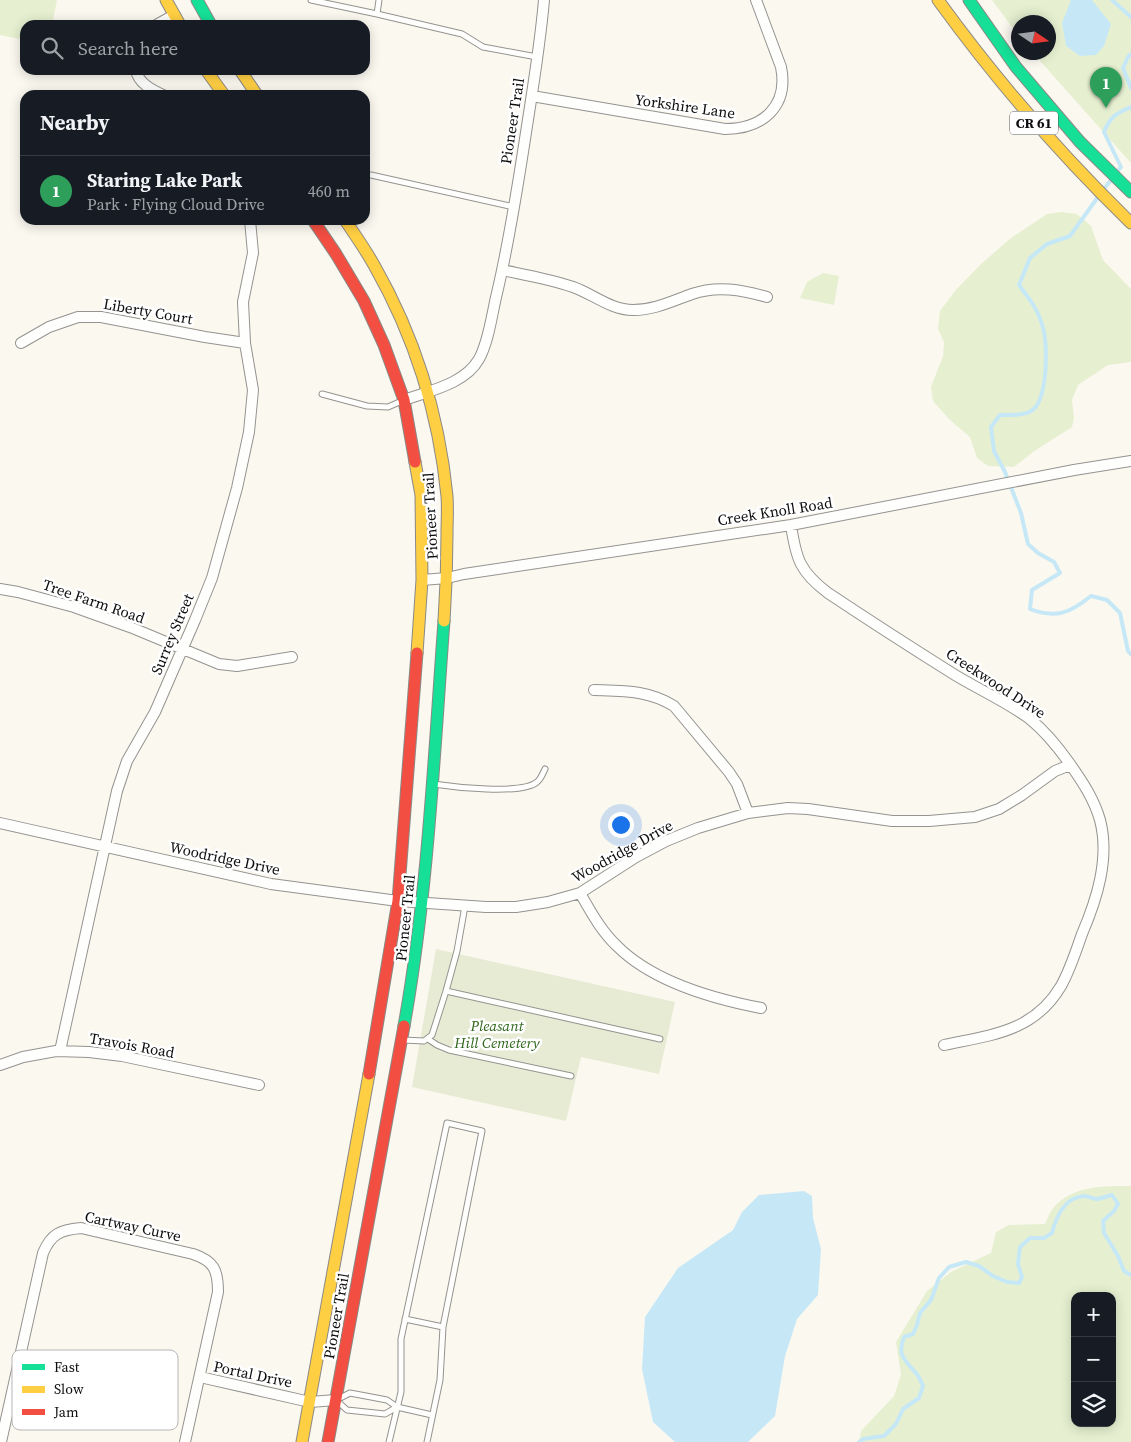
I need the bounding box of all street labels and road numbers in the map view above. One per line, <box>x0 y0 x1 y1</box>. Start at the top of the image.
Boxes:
street label: Pioneer Trail <box>495 76 529 166</box>
street label: Yorkshire Lane <box>634 89 737 123</box>
road number: CR 61 <box>1010 112 1058 134</box>
street label: Liberty Court <box>102 293 194 329</box>
street label: Pioneer Trail <box>417 471 443 560</box>
street label: Creek Knoll Road <box>716 491 834 530</box>
street label: Tree Farm Road <box>40 574 148 628</box>
street label: Surrey Street <box>145 590 199 678</box>
street label: Creekwood Drive <box>942 643 1050 723</box>
street label: Woodridge Drive <box>568 814 677 887</box>
street label: Woodridge Drive <box>168 836 283 880</box>
street label: Pioneer Trail <box>390 873 420 962</box>
street label: Travois Road <box>88 1027 177 1063</box>
street label: Cartway Curve <box>83 1206 183 1247</box>
street label: Pioneer Trail <box>318 1271 354 1361</box>
street label: Portal Drive <box>212 1355 295 1393</box>

